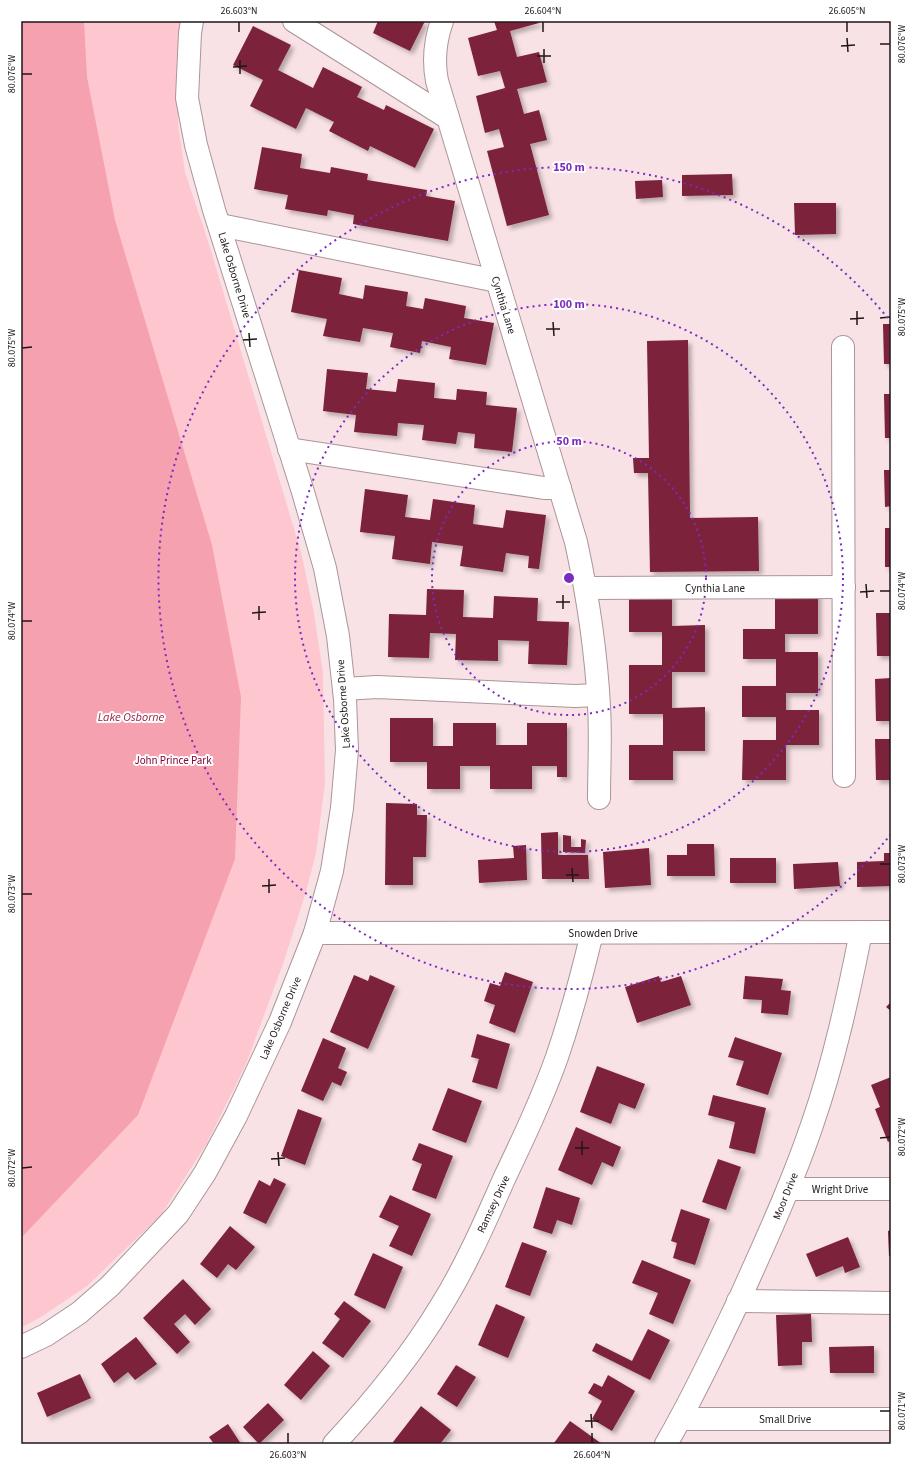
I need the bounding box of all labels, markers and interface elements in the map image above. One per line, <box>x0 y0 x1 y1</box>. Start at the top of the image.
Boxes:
text: 26.603°N <box>220 4 258 18</box>
text: 26.604°N <box>524 4 562 18</box>
text: 26.605°N <box>828 4 866 18</box>
text: 80.076°W <box>895 25 909 63</box>
text: 80.076°W <box>5 55 19 93</box>
text: 150 m <box>553 159 585 176</box>
street label: Lake Osborne Drive <box>214 230 255 320</box>
street label: Cynthia Lane <box>488 274 520 336</box>
text: 100 m <box>553 296 585 313</box>
text: 80.075°W <box>895 298 909 336</box>
text: 80.075°W <box>5 329 19 367</box>
text: 50 m <box>556 433 582 450</box>
centre of rings <box>562 571 576 585</box>
text: 80.074°W <box>895 572 909 610</box>
street label: Cynthia Lane <box>685 581 745 596</box>
text: 80.074°W <box>5 602 19 640</box>
street label: Lake Osborne Drive <box>333 658 354 749</box>
water label: Lake Osborne <box>98 709 165 726</box>
park label: John Prince Park <box>134 753 212 768</box>
text: 80.073°W <box>895 845 909 883</box>
text: 80.073°W <box>5 875 19 913</box>
street label: Snowden Drive <box>568 926 638 941</box>
street label: Lake Osborne Drive <box>256 974 305 1062</box>
text: 80.072°W <box>895 1118 909 1156</box>
text: 80.072°W <box>5 1149 19 1187</box>
street label: Moor Drive <box>769 1170 802 1222</box>
street label: Ramsey Drive <box>474 1172 514 1236</box>
street label: Wright Drive <box>812 1182 869 1197</box>
text: 80.071°W <box>895 1392 909 1430</box>
street label: Small Drive <box>759 1412 812 1427</box>
text: 26.603°N <box>269 1448 307 1462</box>
text: 26.604°N <box>573 1448 611 1462</box>

